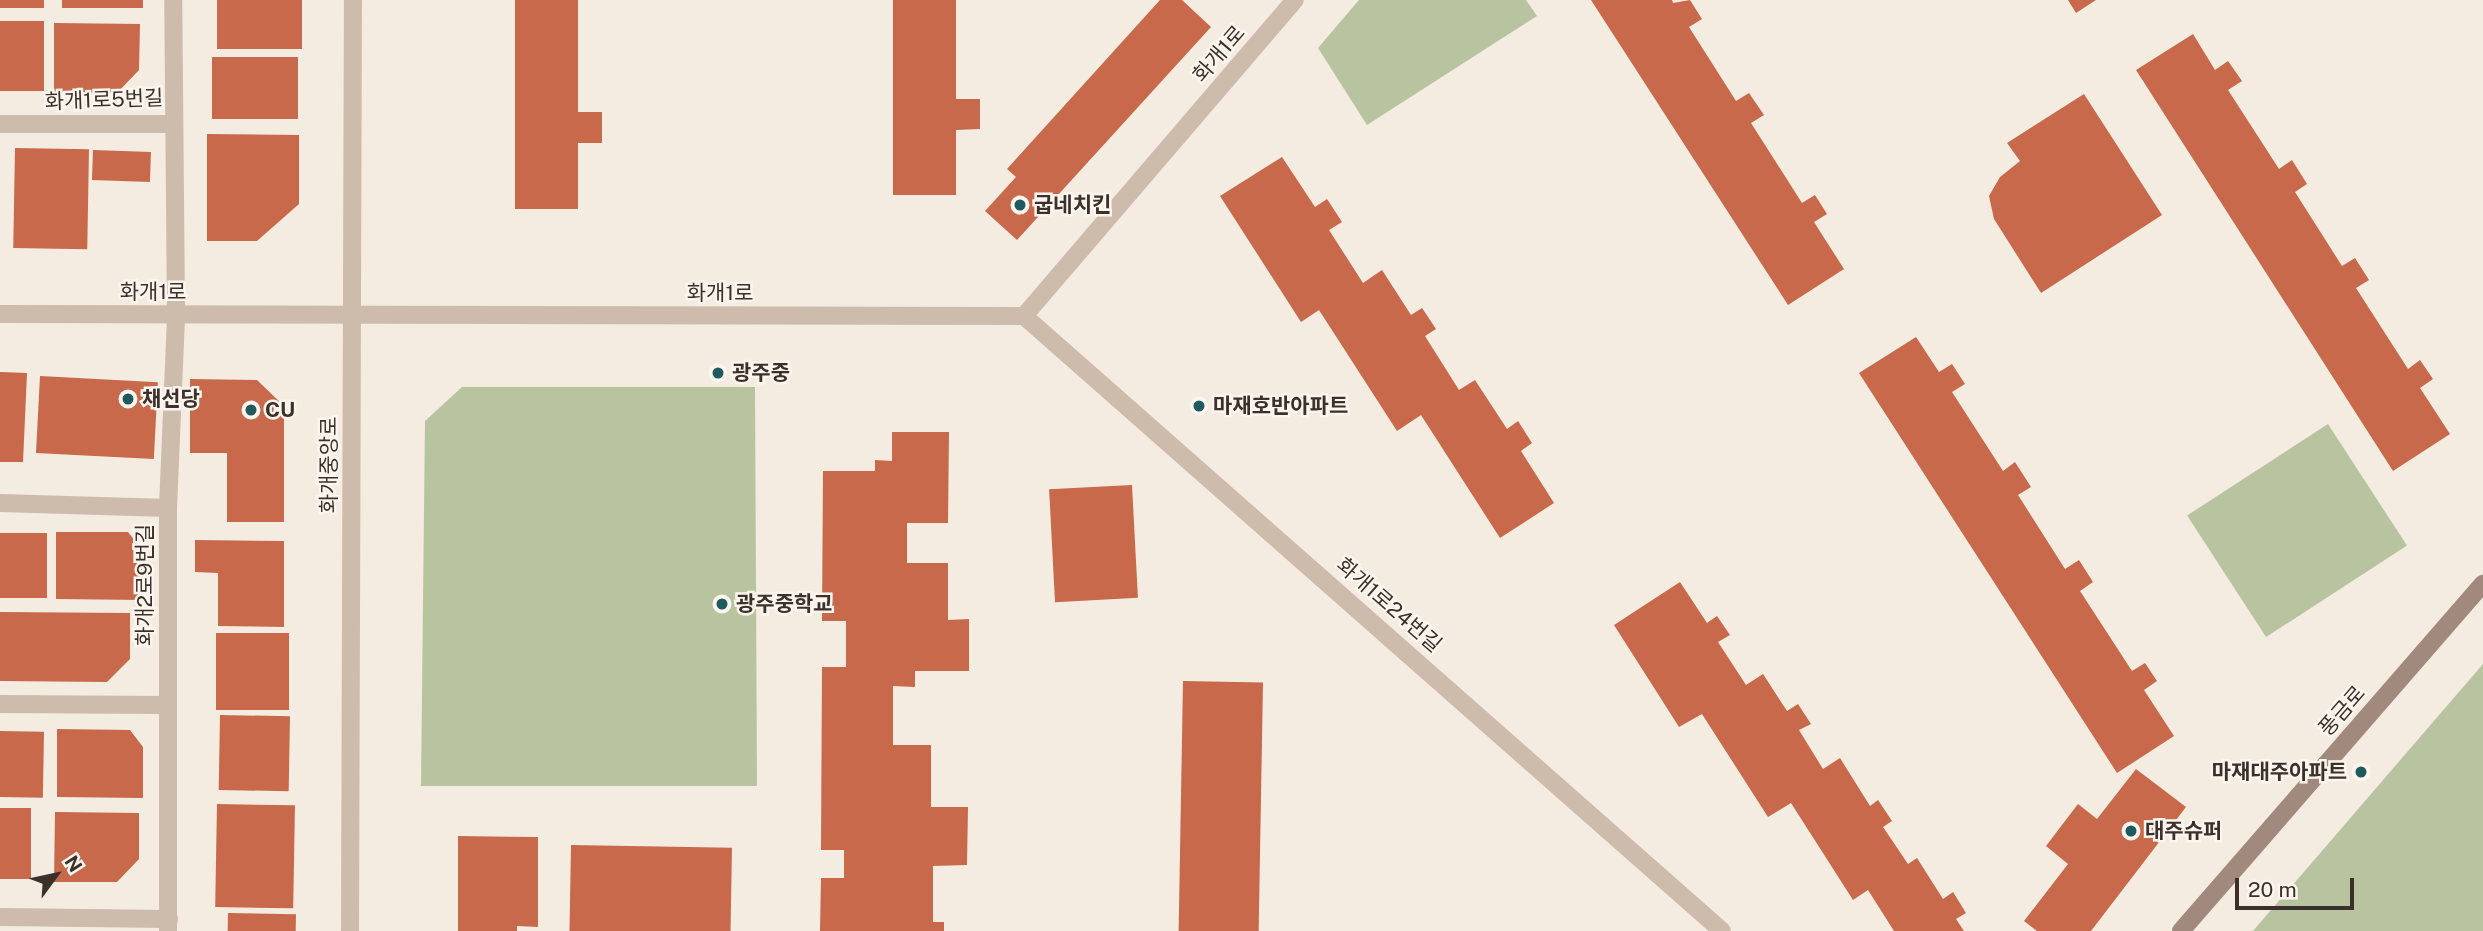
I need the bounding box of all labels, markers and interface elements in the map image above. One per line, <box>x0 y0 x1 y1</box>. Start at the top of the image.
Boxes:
street label: 화개1로 <box>1188 21 1250 87</box>
street label: 화개1로5번길 <box>44 85 164 115</box>
place label: 굽네치킨 <box>1034 192 1111 218</box>
marker: 굽네치킨 <box>1012 197 1028 213</box>
street label: 화개1로 <box>120 279 186 305</box>
street label: 화개1로 <box>687 280 753 306</box>
place label: 광주중 <box>732 360 790 386</box>
marker: 광주중 <box>710 365 726 381</box>
place label: 채선당 <box>142 386 200 412</box>
marker: 채선당 <box>120 391 136 407</box>
place label: 마재호반아파트 <box>1213 393 1348 419</box>
place label: CU <box>265 397 295 423</box>
marker: 마재호반아파트 <box>1191 398 1207 414</box>
marker: CU <box>243 402 259 418</box>
street label: 화개중앙로 <box>316 417 342 513</box>
street label: 화개2로9번길 <box>132 524 158 646</box>
street label: 화개1로24번길 <box>1331 553 1447 657</box>
place label: 광주중학교 <box>736 591 833 617</box>
marker: 광주중학교 <box>714 596 730 612</box>
street label: 풍금로 <box>2313 681 2371 741</box>
place label: 마재대주아파트 <box>2212 759 2347 785</box>
marker: 마재대주아파트 <box>2353 764 2369 780</box>
place label: 대주슈퍼 <box>2145 818 2222 844</box>
marker: 대주슈퍼 <box>2123 823 2139 839</box>
north arrow <box>21 840 91 910</box>
text: N <box>60 851 87 876</box>
scale bar <box>2238 864 2357 908</box>
text: 20 m <box>2248 877 2297 902</box>

